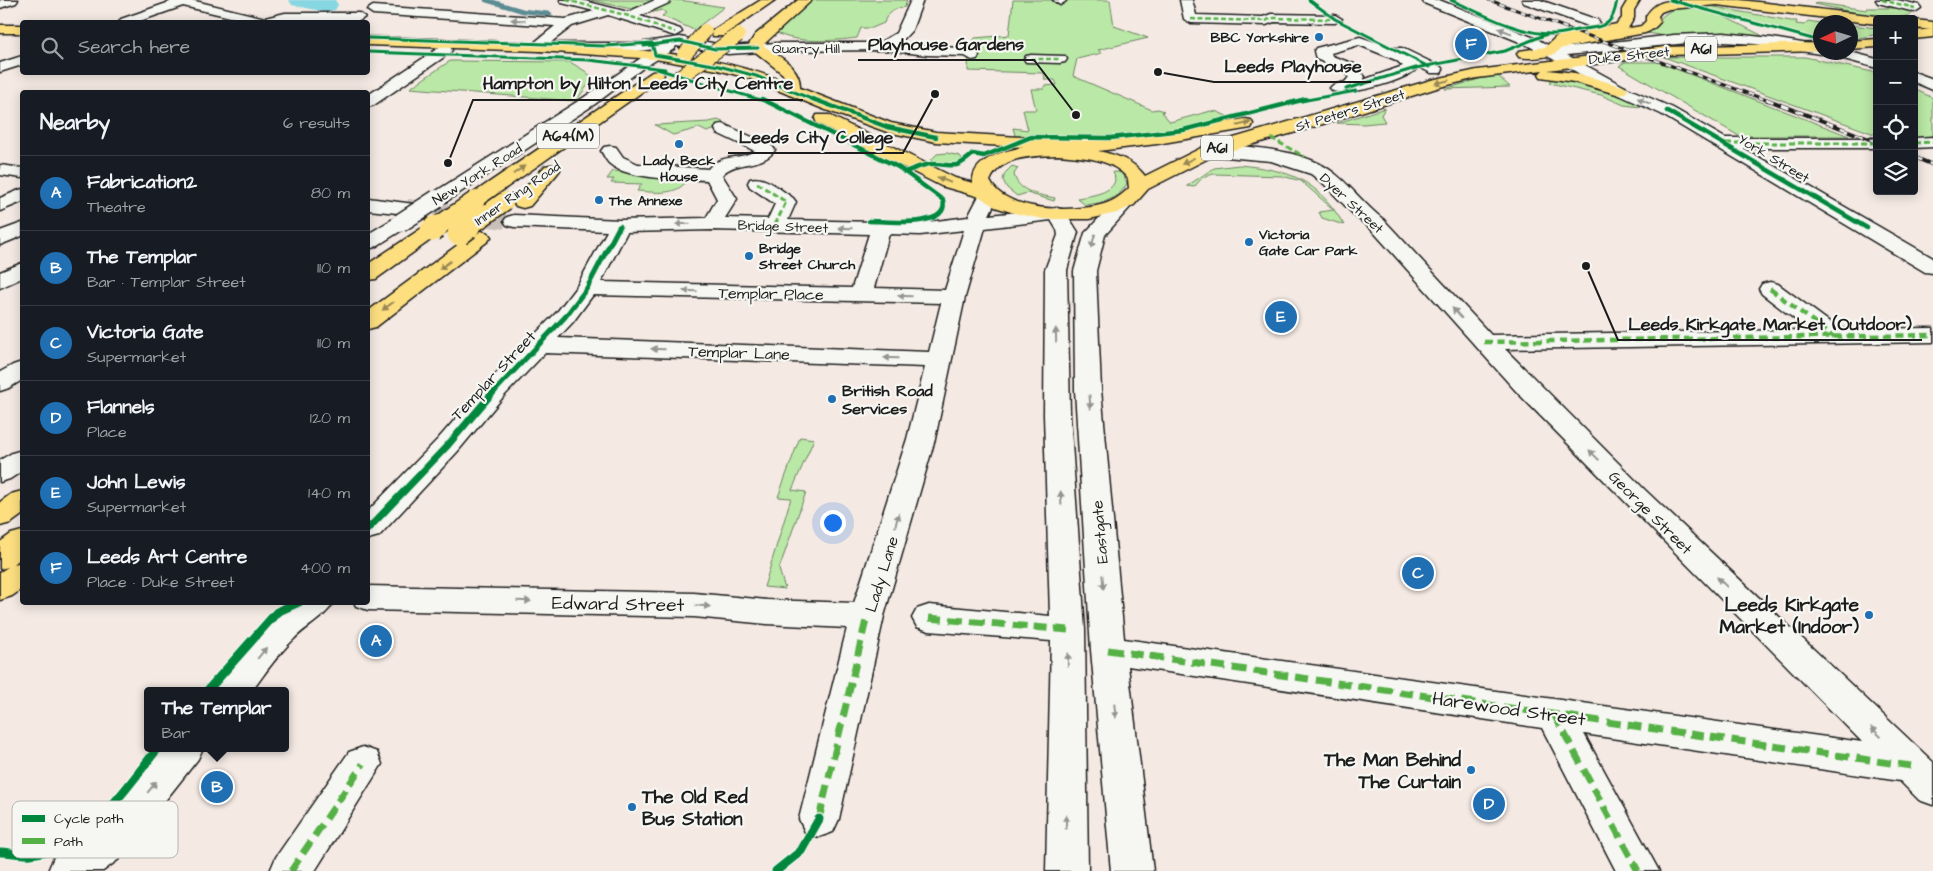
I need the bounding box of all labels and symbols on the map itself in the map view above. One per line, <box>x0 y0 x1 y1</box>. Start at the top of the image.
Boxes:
north arrow <box>1813 15 1858 60</box>
one-way arrow <box>510 16 526 24</box>
pin: F <box>1455 25 1487 63</box>
callout: Playhouse Gardens <box>858 27 1034 60</box>
one-way arrow <box>1497 27 1512 35</box>
place label: BBC Yorkshire <box>1211 28 1309 48</box>
marker: BBC Yorkshire <box>1313 31 1325 43</box>
text: Playhouse Gardens <box>868 32 1024 58</box>
road number: A61 <box>1685 36 1717 62</box>
street label: Quarry Hill <box>772 39 840 59</box>
street label: Duke Street <box>1588 42 1671 70</box>
callout: Leeds Playhouse <box>1214 49 1371 82</box>
text: Leeds Playhouse <box>1224 54 1362 80</box>
callout: Hampton by Hilton Leeds City Centre <box>473 67 803 100</box>
text: Hampton by Hilton Leeds City Centre <box>483 71 794 97</box>
one-way arrow <box>1434 78 1449 86</box>
street label: St Peters Street <box>1293 85 1408 137</box>
one-way arrow <box>1637 96 1651 104</box>
callout: Leeds City College <box>728 120 903 153</box>
one-way arrow <box>1237 120 1252 128</box>
road number: A64(M) <box>537 124 599 148</box>
text: Leeds City College <box>739 125 894 151</box>
street label: York Street <box>1734 130 1813 188</box>
road number: A61 <box>1201 136 1233 160</box>
marker: Lady Beck House <box>673 138 685 150</box>
street label: New York Road <box>429 139 526 211</box>
place label: Lady Beck House <box>643 151 716 187</box>
street label: Inner Ring Road <box>470 157 565 231</box>
one-way arrow <box>1181 157 1195 165</box>
one-way arrow <box>512 165 526 175</box>
street label: Dyer Street <box>1315 169 1388 239</box>
one-way arrow <box>936 176 951 184</box>
place label: The Annexe <box>608 191 683 211</box>
marker: The Annexe <box>593 194 605 206</box>
street label: Bridge Street <box>737 215 829 239</box>
one-way arrow <box>675 221 691 229</box>
one-way arrow <box>837 223 853 231</box>
place label: Victoria Gate Car Park <box>1258 225 1358 261</box>
one-way arrow <box>1088 234 1096 249</box>
marker: Victoria Gate Car Park <box>1243 236 1255 248</box>
place label: Bridge Street Church <box>758 239 856 275</box>
marker: Bridge Street Church <box>743 250 755 262</box>
one-way arrow <box>439 259 452 270</box>
street label: Templar Place <box>718 282 824 306</box>
one-way arrow <box>682 287 698 295</box>
one-way arrow <box>897 292 913 300</box>
pin: E <box>1265 298 1297 336</box>
one-way arrow <box>382 301 395 312</box>
one-way arrow <box>1451 307 1463 319</box>
callout: Leeds Kirkgate Market (Outdoor) <box>1618 307 1922 340</box>
text: Leeds Kirkgate Market (Outdoor) <box>1628 312 1912 338</box>
street label: Templar Street <box>446 326 541 425</box>
one-way arrow <box>1052 327 1060 343</box>
street label: Templar Lane <box>688 340 791 366</box>
one-way arrow <box>650 345 666 353</box>
one-way arrow <box>882 354 898 362</box>
place label: British Road Services <box>841 380 933 420</box>
marker: British Road Services <box>826 393 838 405</box>
one-way arrow <box>1086 394 1094 410</box>
one-way arrow <box>1588 450 1600 462</box>
street label: George Street <box>1603 466 1697 561</box>
one-way arrow <box>1057 489 1065 505</box>
street label: Eastgate <box>1086 499 1115 565</box>
your location <box>820 510 846 536</box>
one-way arrow <box>894 512 902 527</box>
street label: Lady Lane <box>860 533 905 615</box>
pin: C <box>1402 554 1434 592</box>
one-way arrow <box>1099 574 1107 590</box>
one-way arrow <box>1716 576 1728 588</box>
street label: Edward Street <box>552 590 685 619</box>
place label: Leeds Kirkgate Market (Indoor) <box>1720 592 1860 641</box>
one-way arrow <box>516 597 532 605</box>
one-way arrow <box>696 602 712 610</box>
marker: Leeds Kirkgate Market (Indoor) <box>1863 609 1875 621</box>
pin: A <box>360 622 392 660</box>
one-way arrow <box>256 647 267 660</box>
one-way arrow <box>1064 652 1072 668</box>
street label: Harewood Street <box>1430 685 1588 734</box>
one-way arrow <box>1111 704 1119 720</box>
one-way arrow <box>1870 726 1882 738</box>
place label: The Man Behind The Curtain <box>1323 747 1461 796</box>
marker: The Man Behind The Curtain <box>1465 764 1477 776</box>
pin: B <box>201 768 233 806</box>
one-way arrow <box>146 781 157 794</box>
place label: The Old Red Bus Station <box>641 784 748 833</box>
pin: D <box>1473 785 1505 823</box>
legend <box>12 801 178 858</box>
marker: The Old Red Bus Station <box>626 801 638 813</box>
text: Cycle path <box>54 809 123 829</box>
one-way arrow <box>1062 814 1070 830</box>
text: Path <box>54 832 83 852</box>

